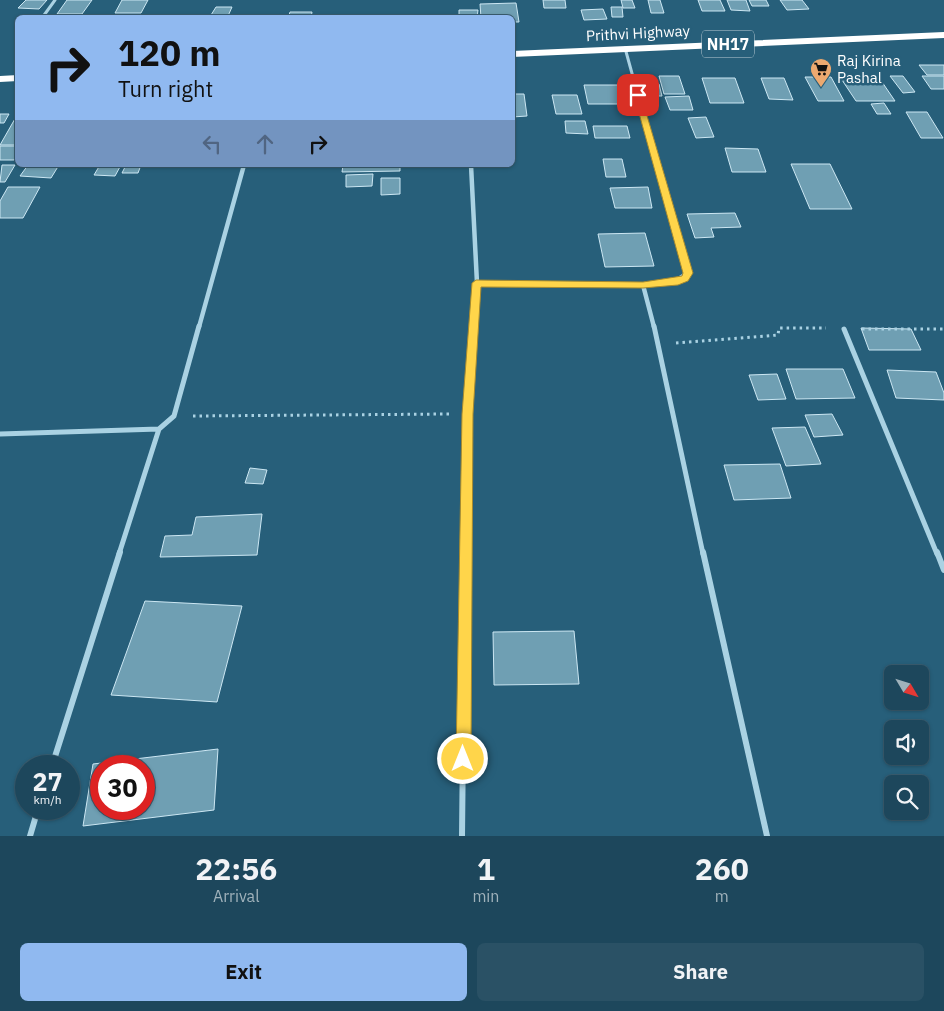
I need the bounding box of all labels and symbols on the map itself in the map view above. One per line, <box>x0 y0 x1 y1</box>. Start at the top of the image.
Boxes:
street label: Prithvi Highway <box>586 21 691 45</box>
road number: NH17 <box>702 31 754 58</box>
place label: Raj Kirina Pashal <box>837 51 901 87</box>
supermarket icon: Raj Kirina Pashal <box>809 57 833 88</box>
pin <box>617 74 659 116</box>
north arrow <box>884 665 929 710</box>
position arrow <box>436 732 488 784</box>
speed limit sign: 30 <box>90 755 155 820</box>

